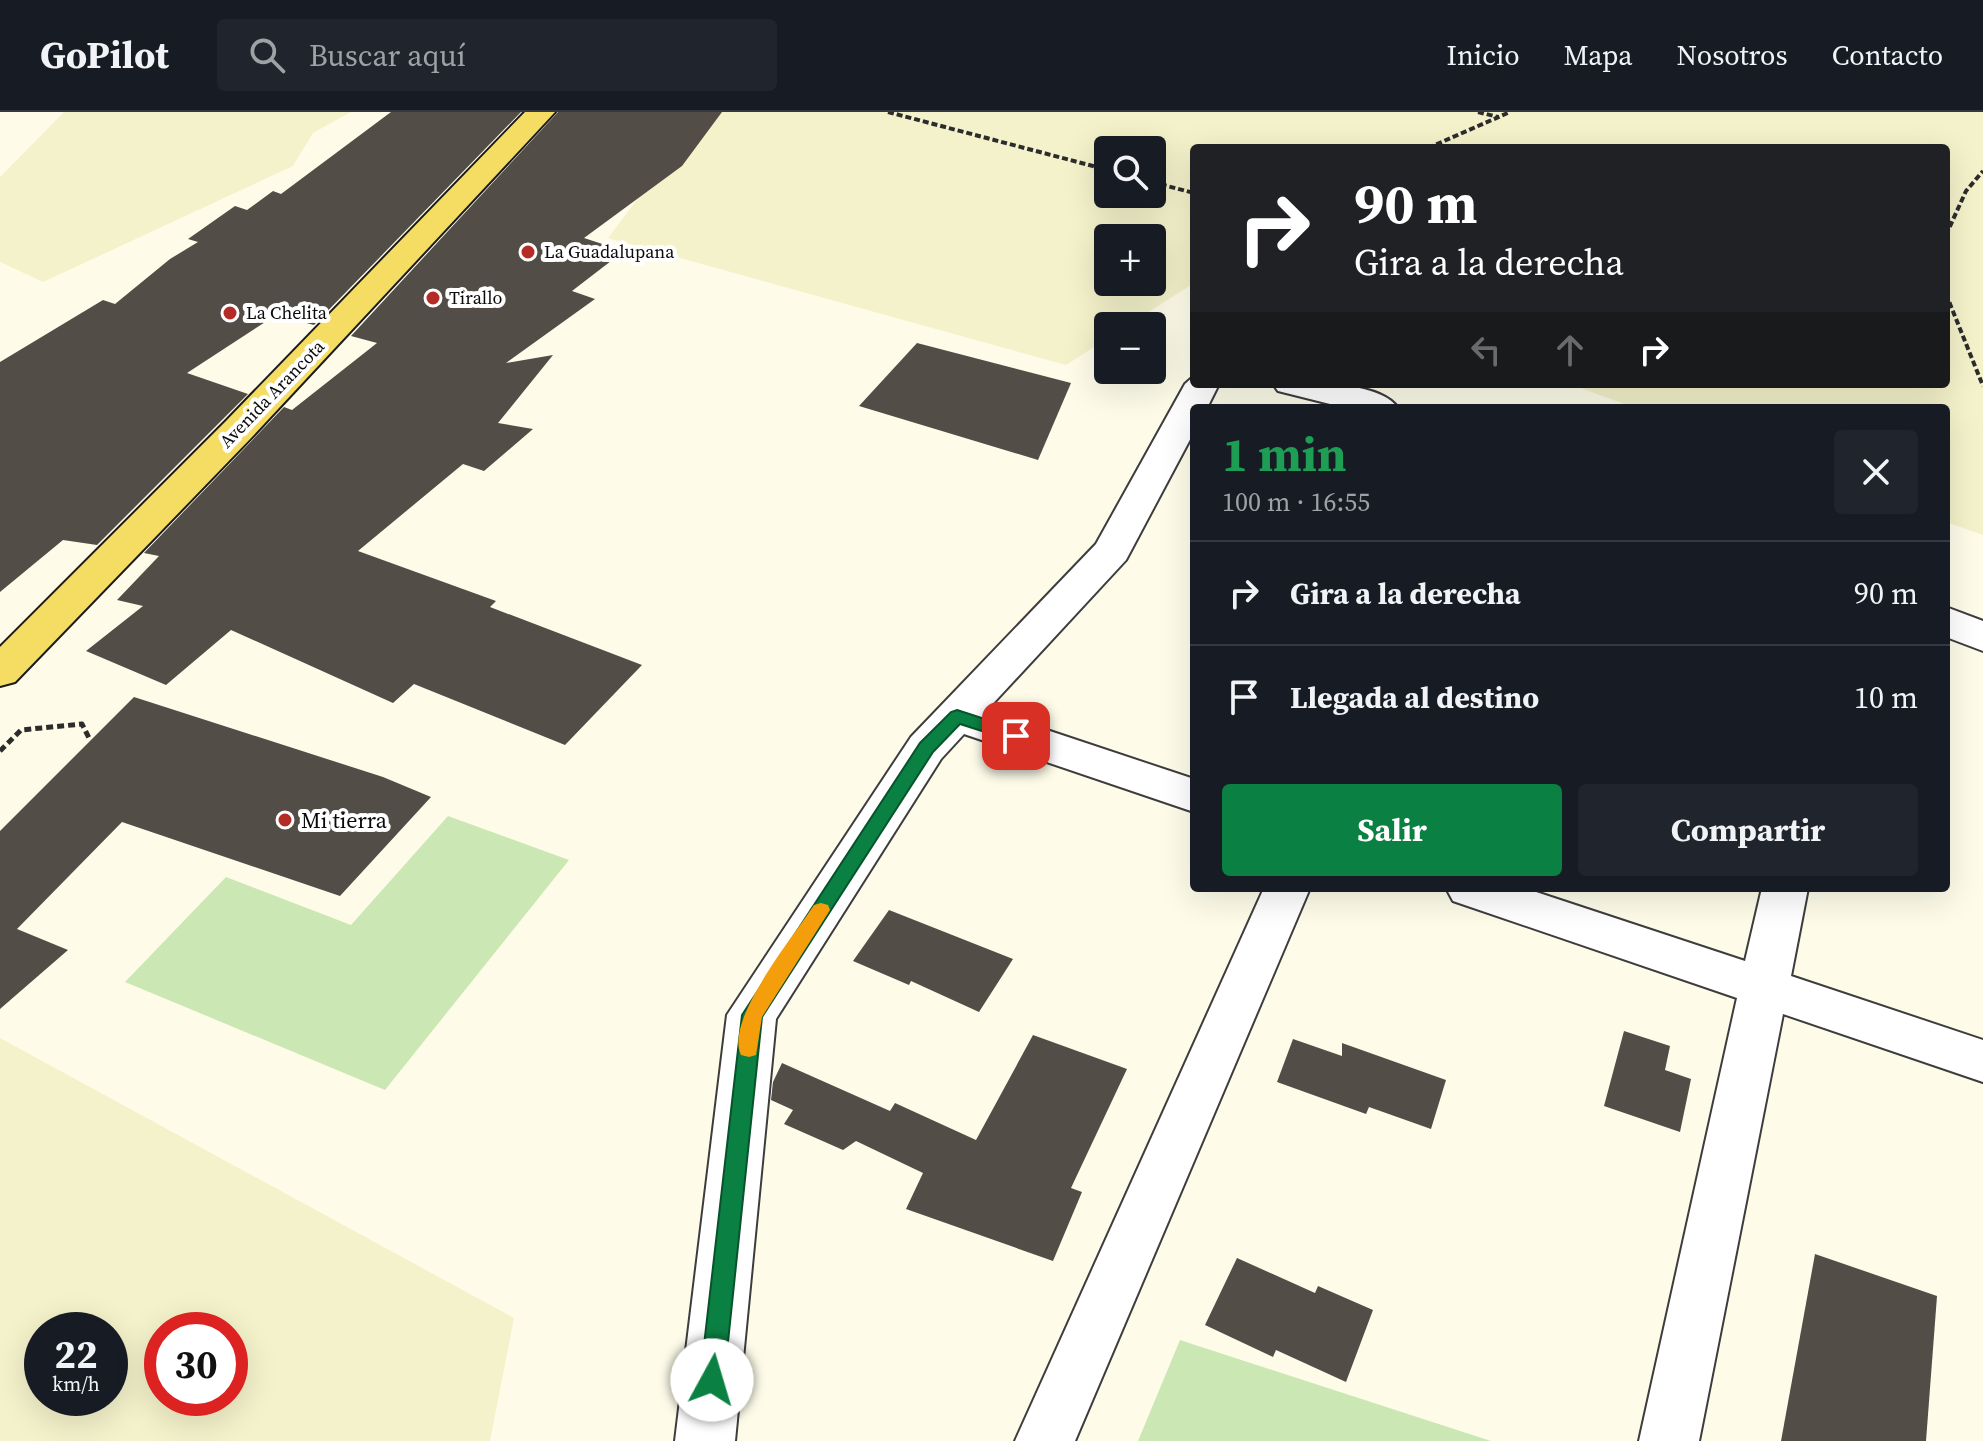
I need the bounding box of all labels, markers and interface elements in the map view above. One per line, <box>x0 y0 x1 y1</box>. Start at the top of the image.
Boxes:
search box <box>217 19 777 91</box>
text: GoPilot <box>40 29 169 81</box>
icon: search <box>245 33 289 77</box>
text: Buscar aquí <box>309 35 466 76</box>
text: Inicio <box>1447 36 1520 74</box>
text: Mapa <box>1564 36 1633 74</box>
text: Nosotros <box>1677 36 1788 74</box>
text: Contacto <box>1832 36 1943 74</box>
map controls <box>1094 136 1166 384</box>
button: search <box>1094 136 1166 208</box>
text: 90 m <box>1354 165 1477 242</box>
icon: right <box>1222 176 1326 280</box>
button: + <box>1094 224 1166 296</box>
text: Gira a la derecha <box>1354 238 1624 287</box>
place label: La Guadalupana <box>544 239 675 264</box>
marker: La Guadalupana <box>519 243 537 261</box>
place label: Tirallo <box>449 285 503 310</box>
marker: Tirallo <box>424 289 442 307</box>
place label: La Chelita <box>246 300 328 325</box>
marker: La Chelita <box>221 304 239 322</box>
button: − <box>1094 312 1166 384</box>
icon: left <box>1464 328 1508 372</box>
icon: ahead <box>1548 328 1592 372</box>
icon: right <box>1632 328 1676 372</box>
street label: Avenida Arancota <box>214 334 330 453</box>
text: 1 min <box>1222 421 1347 487</box>
button: close <box>1834 430 1918 514</box>
text: 100 m · 16:55 <box>1222 484 1370 520</box>
icon: right <box>1222 571 1266 615</box>
text: Gira a la derecha <box>1290 573 1521 614</box>
text: 90 m <box>1854 573 1918 614</box>
icon: arrive <box>1222 675 1266 719</box>
text: Llegada al destino <box>1290 677 1539 718</box>
text: 10 m <box>1854 677 1918 718</box>
pin <box>982 702 1050 770</box>
icon: arrive <box>994 714 1038 758</box>
button: Salir <box>1222 784 1562 876</box>
button: Compartir <box>1578 784 1918 876</box>
place label: Mi tierra <box>301 805 388 835</box>
marker: Mi tierra <box>276 811 294 829</box>
speed limit sign: 30 <box>144 1312 248 1416</box>
text: 22 <box>54 1327 98 1381</box>
position arrow <box>670 1338 754 1422</box>
text: km/h <box>52 1370 100 1398</box>

